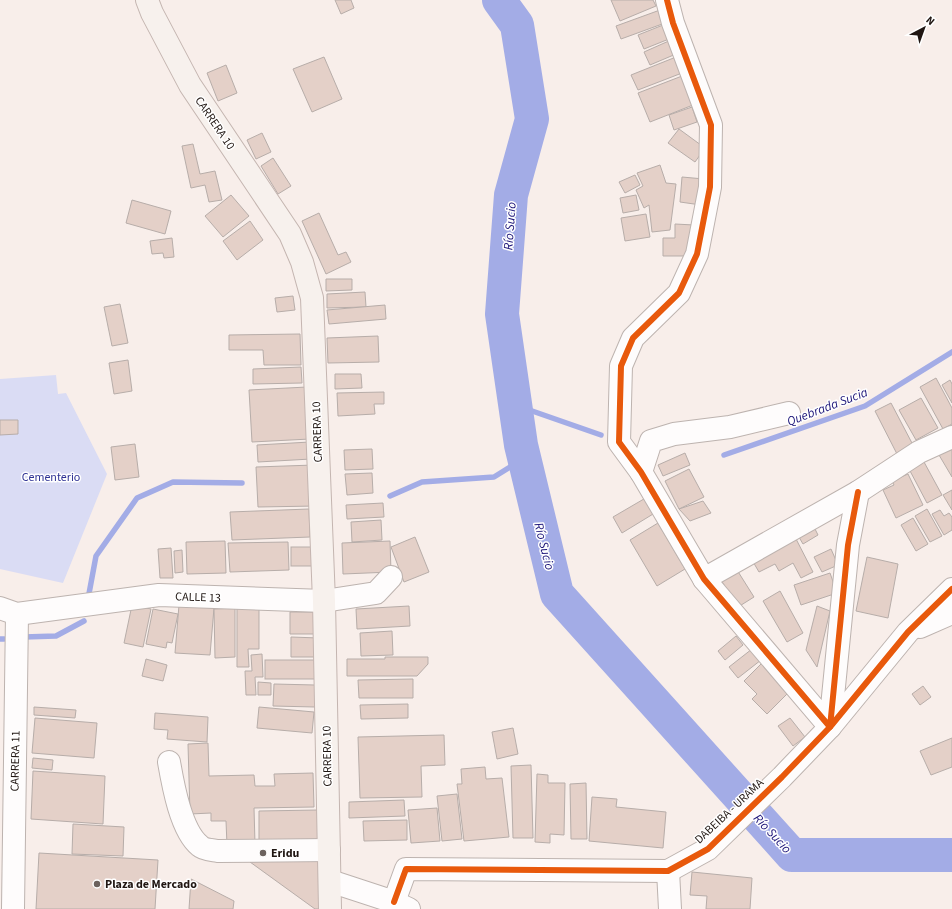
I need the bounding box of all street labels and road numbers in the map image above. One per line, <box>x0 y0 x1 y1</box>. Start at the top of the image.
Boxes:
street label: CARRERA 10 <box>190 93 239 153</box>
street label: CARRERA 10 <box>308 401 327 463</box>
street label: CALLE 13 <box>175 588 221 607</box>
street label: CARRERA 10 <box>318 725 337 787</box>
street label: CARRERA 11 <box>6 730 25 792</box>
street label: DABEIBA - URAMA <box>691 775 768 848</box>

